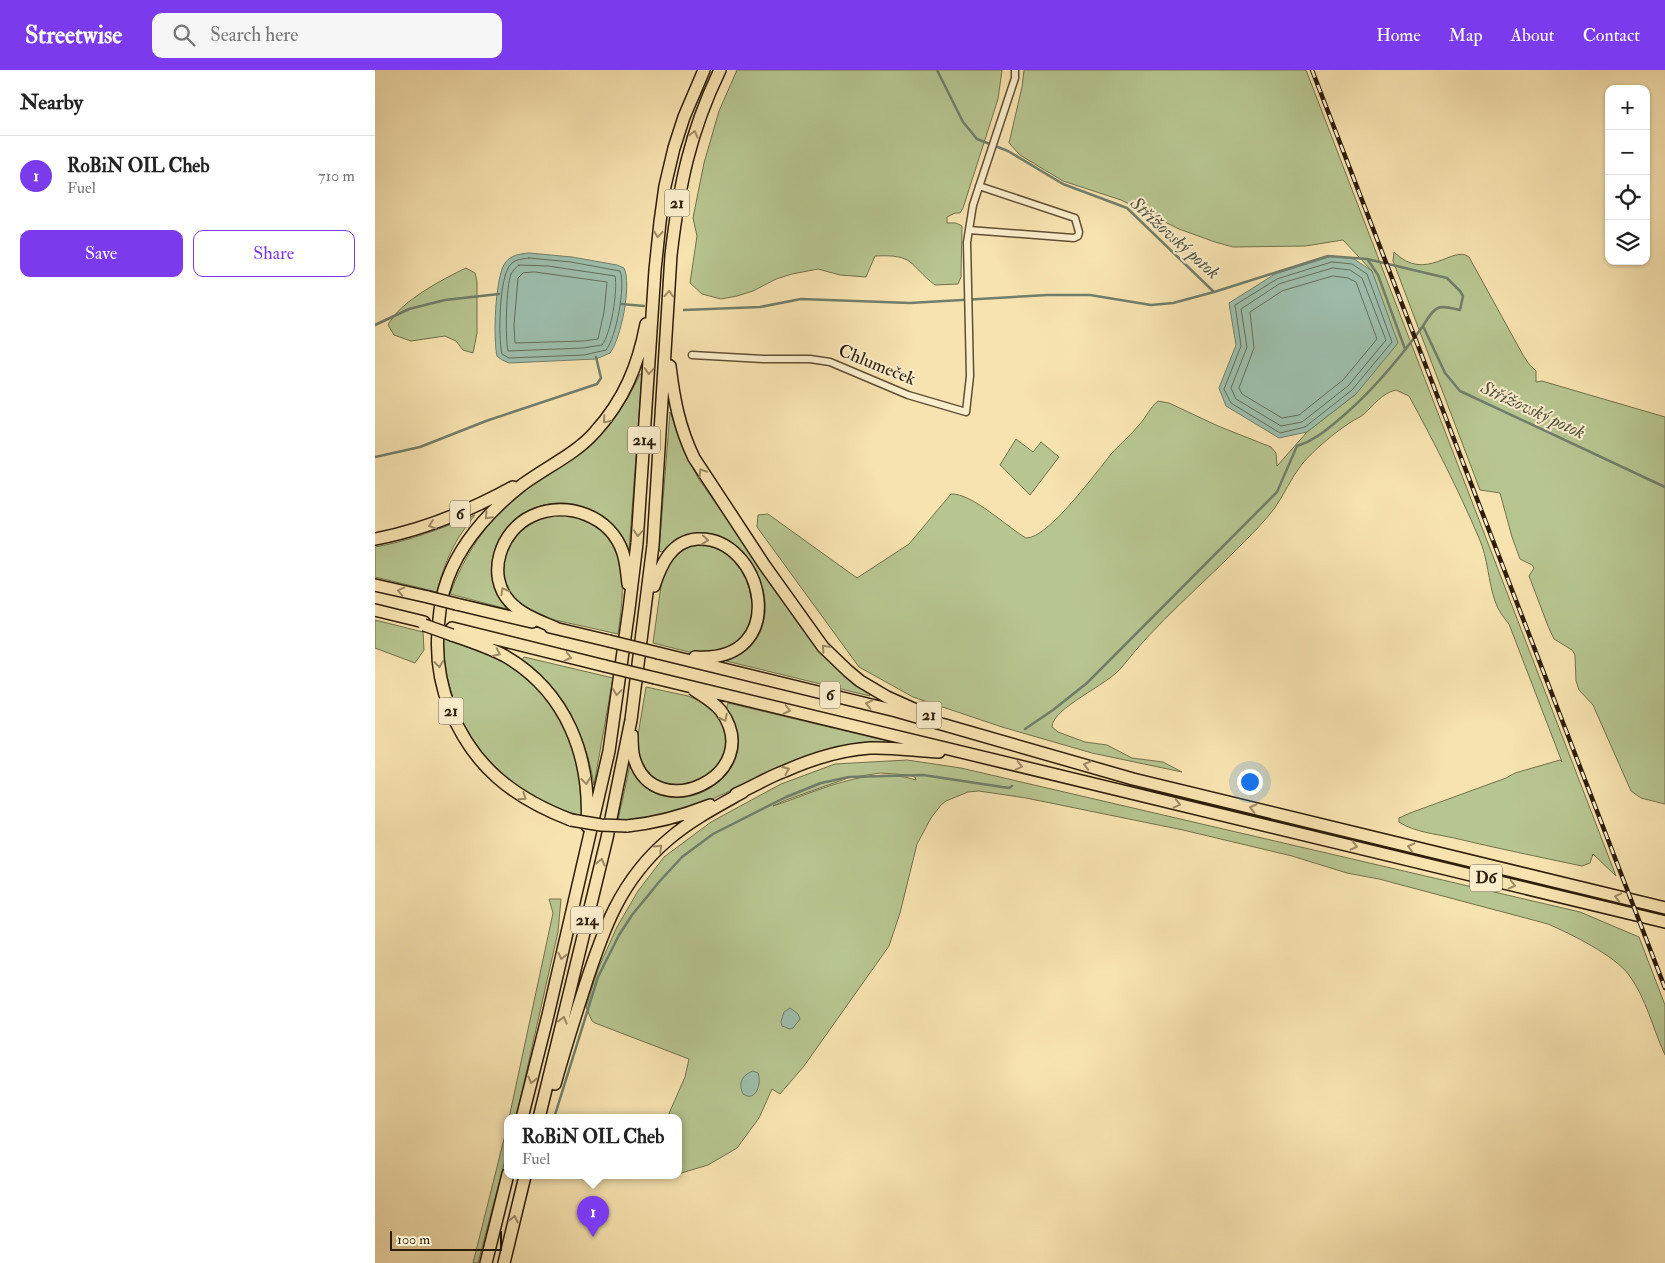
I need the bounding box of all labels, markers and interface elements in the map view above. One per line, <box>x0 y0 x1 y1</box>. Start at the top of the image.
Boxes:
search box <box>152 13 502 58</box>
text: Streetwise <box>25 20 122 51</box>
icon: search <box>170 21 198 49</box>
text: Search here <box>210 23 298 47</box>
text: Home <box>1376 24 1421 47</box>
text: Map <box>1449 24 1483 47</box>
text: About <box>1511 24 1555 47</box>
text: Contact <box>1583 24 1640 47</box>
map controls <box>1605 85 1650 265</box>
button: + <box>1605 85 1650 130</box>
text: Nearby <box>20 89 83 116</box>
one-way arrow <box>688 130 698 138</box>
button: − <box>1605 130 1650 175</box>
text: RoBiN OIL Cheb <box>67 154 210 178</box>
text: 1 <box>33 166 39 186</box>
text: 710 m <box>318 166 355 186</box>
button: locate <box>1605 175 1650 220</box>
text: Fuel <box>67 178 96 198</box>
road number: 21 <box>665 190 689 216</box>
water label: Střížovský potok <box>1124 191 1225 285</box>
button: layers <box>1605 220 1650 265</box>
button: Save <box>20 230 183 277</box>
button: Share <box>193 230 355 277</box>
one-way arrow <box>653 231 664 239</box>
one-way arrow <box>664 289 674 297</box>
street label: Chlumeček <box>835 339 919 391</box>
one-way arrow <box>643 367 654 375</box>
water label: Střížovský potok <box>1476 375 1589 445</box>
one-way arrow <box>602 414 611 423</box>
road number: 214 <box>628 426 660 454</box>
one-way arrow <box>699 468 708 477</box>
road number: 6 <box>450 500 470 528</box>
one-way arrow <box>485 511 494 520</box>
one-way arrow <box>428 519 436 529</box>
one-way arrow <box>633 530 644 538</box>
one-way arrow <box>702 534 710 545</box>
one-way arrow <box>397 586 406 597</box>
one-way arrow <box>500 587 510 596</box>
one-way arrow <box>822 645 831 654</box>
one-way arrow <box>492 647 501 657</box>
one-way arrow <box>563 651 572 662</box>
one-way arrow <box>433 661 444 669</box>
road number: 6 <box>820 682 840 708</box>
one-way arrow <box>612 688 623 696</box>
road number: 21 <box>439 697 463 724</box>
one-way arrow <box>865 699 874 710</box>
road number: 21 <box>917 702 941 728</box>
one-way arrow <box>782 704 791 715</box>
one-way arrow <box>718 713 728 722</box>
one-way arrow <box>1014 760 1023 771</box>
one-way arrow <box>1083 761 1091 771</box>
one-way arrow <box>781 766 790 777</box>
your location <box>1237 769 1263 795</box>
one-way arrow <box>580 777 591 785</box>
one-way arrow <box>517 791 527 800</box>
one-way arrow <box>1173 798 1182 809</box>
one-way arrow <box>1248 803 1257 814</box>
one-way arrow <box>1350 840 1359 851</box>
one-way arrow <box>1406 842 1415 853</box>
one-way arrow <box>653 845 662 854</box>
one-way arrow <box>595 857 606 866</box>
road number: D6 <box>1470 864 1502 891</box>
one-way arrow <box>1508 879 1516 889</box>
one-way arrow <box>1613 892 1622 903</box>
road number: 214 <box>571 906 603 934</box>
one-way arrow <box>557 951 568 960</box>
one-way arrow <box>557 1015 568 1024</box>
one-way arrow <box>527 1075 538 1084</box>
popup <box>504 1114 682 1179</box>
text: RoBiN OIL Cheb <box>522 1125 664 1149</box>
text: Fuel <box>522 1149 550 1169</box>
pin: 1 <box>577 1196 609 1237</box>
one-way arrow <box>508 1215 519 1224</box>
scale bar <box>390 1228 503 1251</box>
text: 100 m <box>397 1231 430 1248</box>

